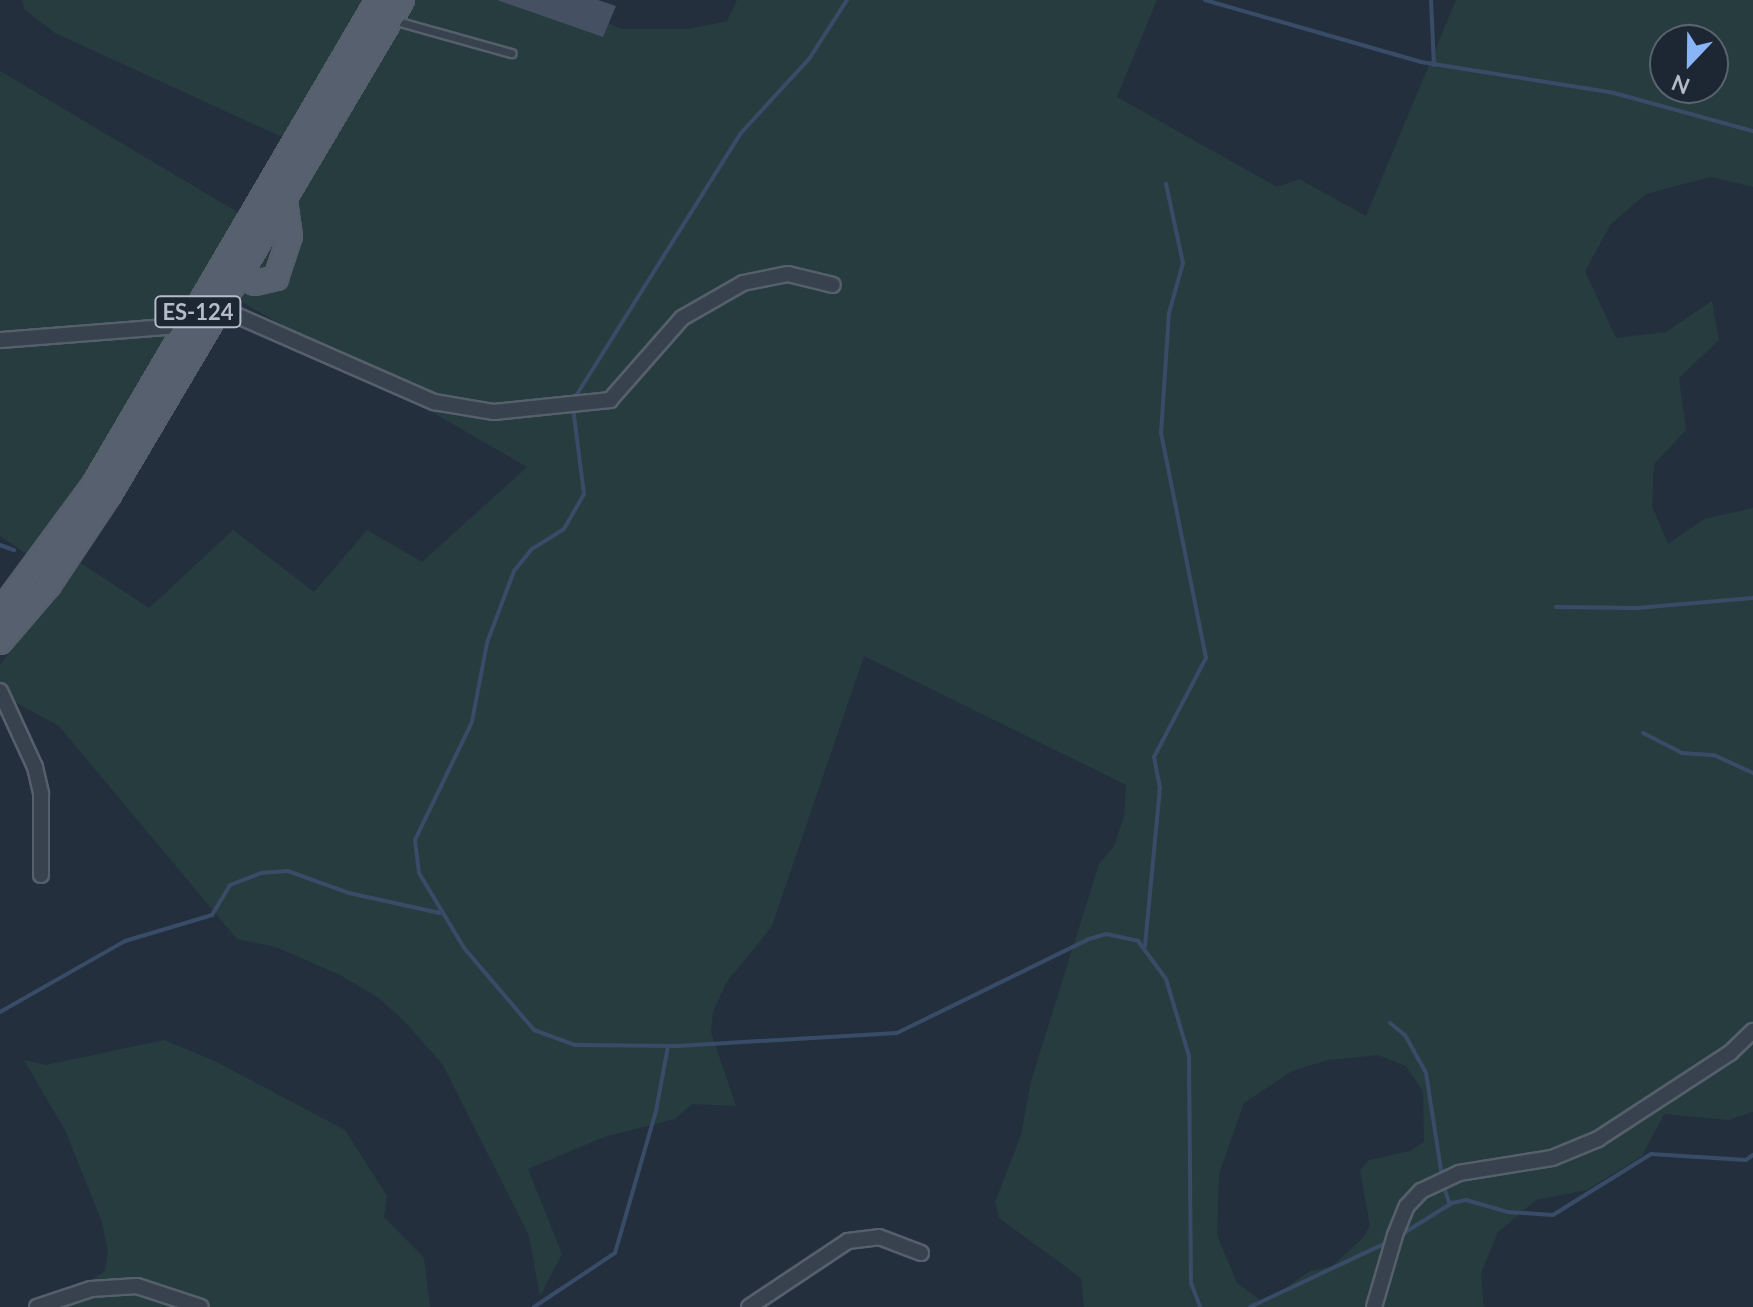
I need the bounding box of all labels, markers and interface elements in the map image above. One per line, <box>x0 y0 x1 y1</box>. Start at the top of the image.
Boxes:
north arrow <box>1649 24 1729 104</box>
text: N <box>1668 69 1693 101</box>
road number: ES-124 <box>154 294 242 330</box>

